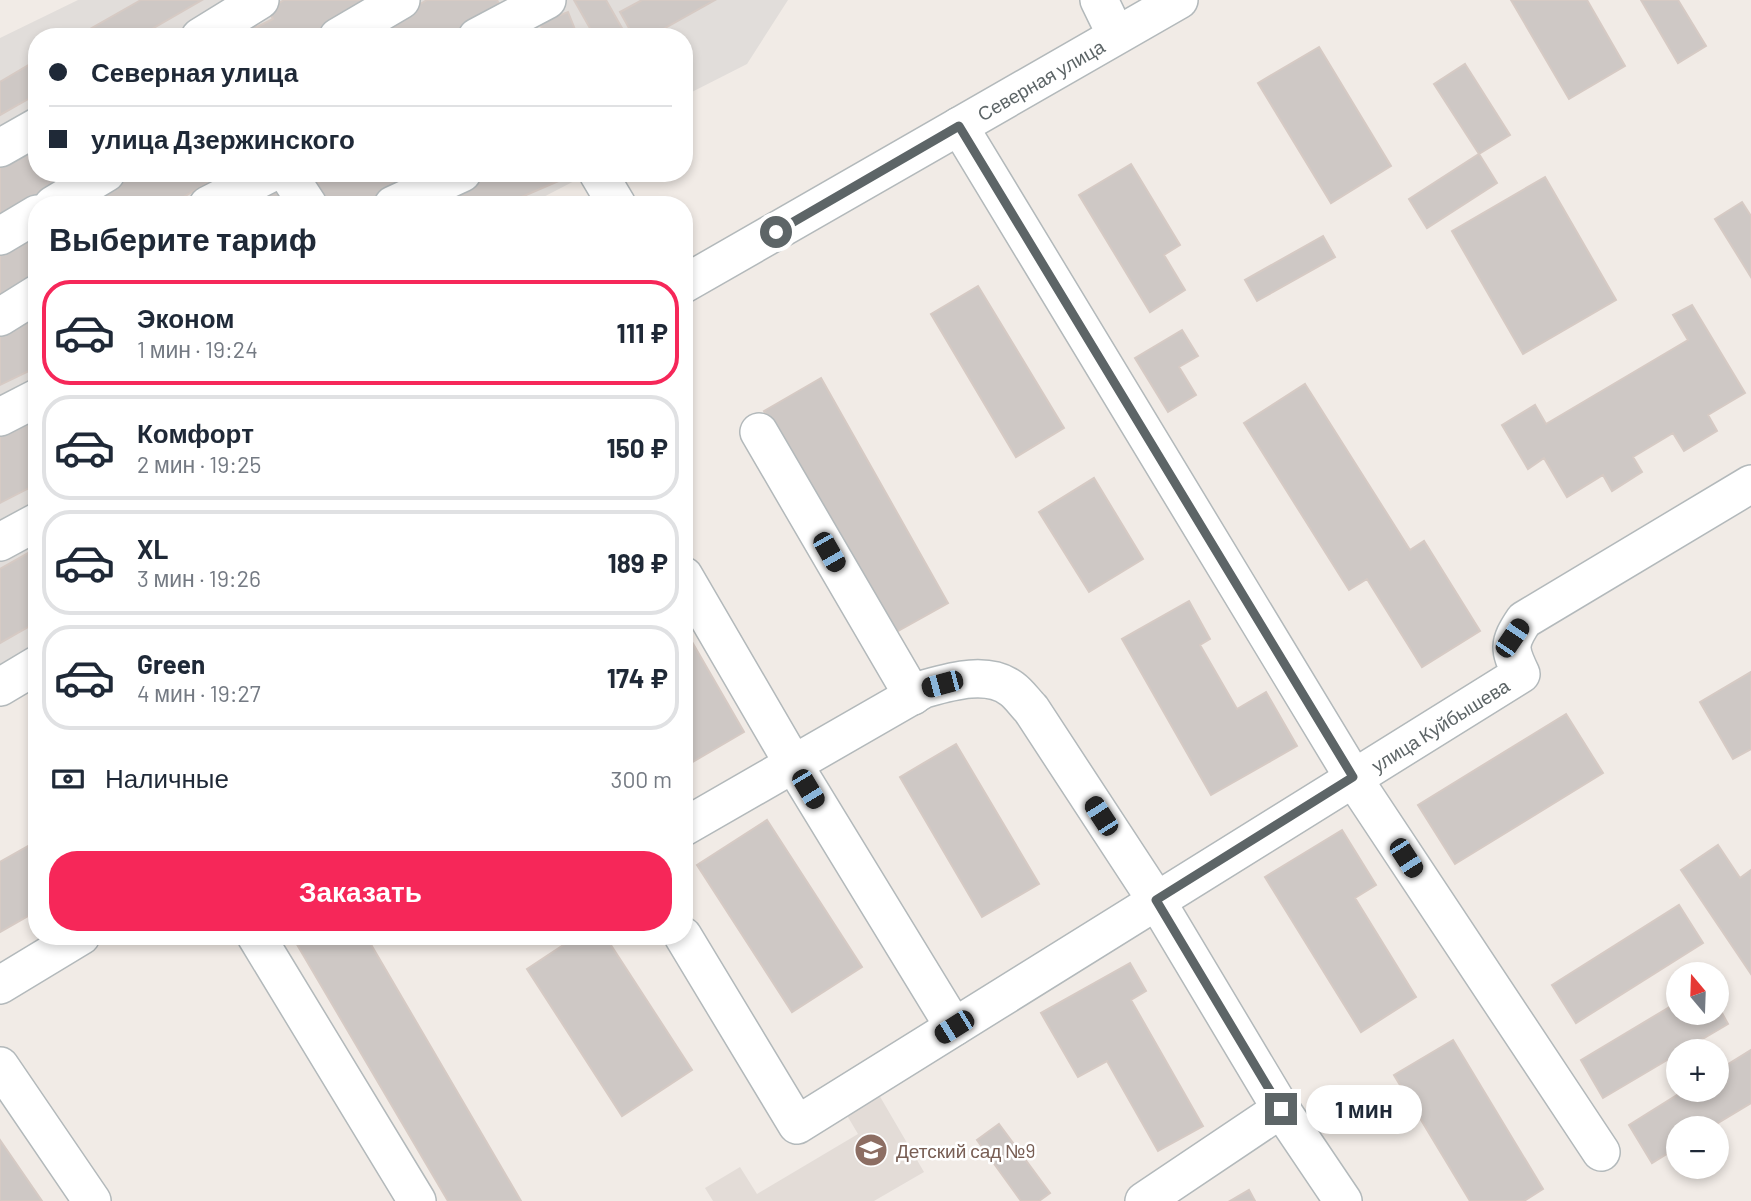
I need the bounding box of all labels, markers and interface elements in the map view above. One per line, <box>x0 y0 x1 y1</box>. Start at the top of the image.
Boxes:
street label: Северная улица <box>973 34 1109 125</box>
text: Северная улица <box>91 56 298 87</box>
text: улица Дзержинского <box>91 123 355 154</box>
route start <box>760 216 792 248</box>
text: Выберите тариф <box>49 219 317 257</box>
icon: car <box>53 301 116 364</box>
text: Эконом <box>137 302 235 333</box>
text: 111 ₽ <box>617 317 668 348</box>
text: 1 мин · 19:24 <box>137 335 258 363</box>
icon: car <box>53 416 116 479</box>
text: Комфорт <box>137 417 254 448</box>
text: 150 ₽ <box>607 432 668 463</box>
text: 2 мин · 19:25 <box>137 450 261 478</box>
car <box>810 529 849 575</box>
icon: car <box>53 531 116 594</box>
text: XL <box>137 533 168 564</box>
text: 189 ₽ <box>607 547 668 578</box>
text: 3 мин · 19:26 <box>137 564 261 592</box>
car <box>1492 615 1533 661</box>
icon: car <box>53 646 116 709</box>
text: Green <box>137 648 205 679</box>
text: 174 ₽ <box>607 662 668 693</box>
car <box>919 668 966 700</box>
street label: улица Куйбышева <box>1367 673 1513 776</box>
text: 4 мин · 19:27 <box>137 679 261 707</box>
icon: cash <box>49 760 87 798</box>
text: Наличные <box>105 762 229 793</box>
text: 300 m <box>611 765 672 793</box>
car <box>789 766 828 812</box>
car <box>1081 793 1122 839</box>
car <box>1386 835 1427 881</box>
button: Заказать <box>49 851 672 931</box>
north arrow <box>1666 962 1729 1026</box>
map controls <box>1666 962 1729 1179</box>
car <box>931 1007 978 1047</box>
button: + <box>1666 1039 1729 1102</box>
callout: 1 мин <box>1306 1084 1421 1134</box>
route end <box>1265 1093 1297 1125</box>
text: 1 мин <box>1335 1095 1393 1123</box>
button: − <box>1666 1116 1729 1179</box>
school or university icon: Детский сад №9 <box>852 1131 890 1169</box>
place label: Детский сад №9 <box>896 1139 1035 1162</box>

